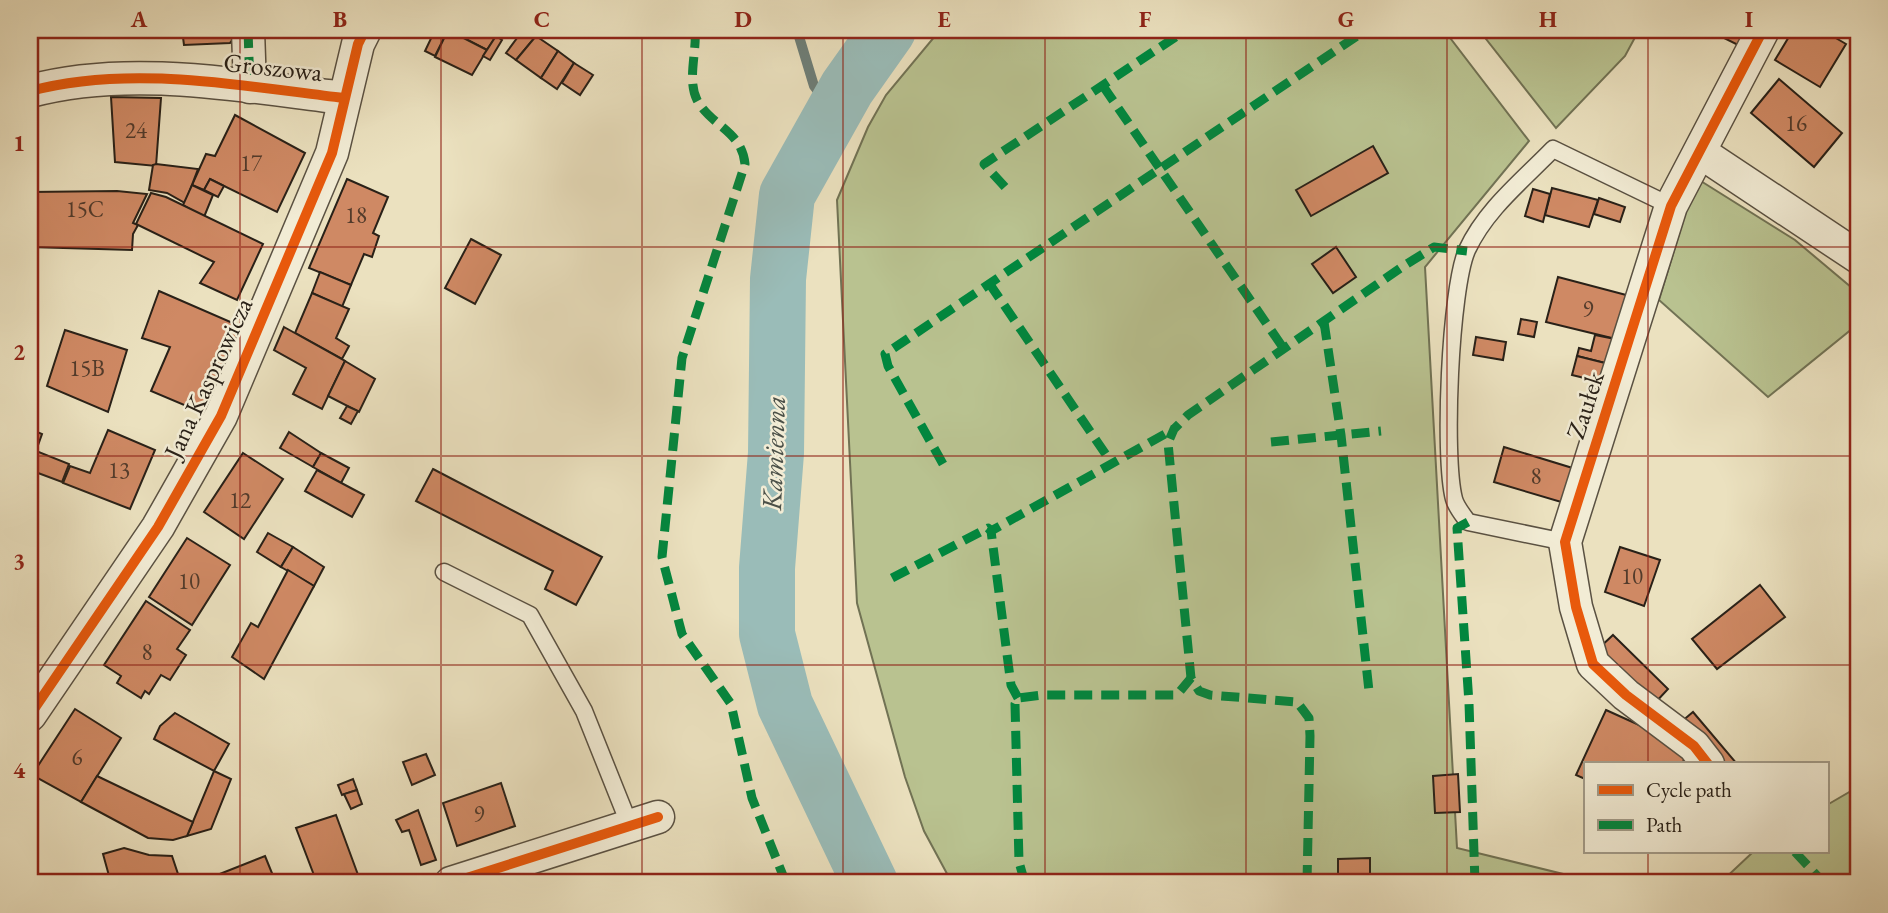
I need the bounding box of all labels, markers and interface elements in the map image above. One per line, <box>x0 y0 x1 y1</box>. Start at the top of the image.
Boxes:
text: A <box>130 4 148 34</box>
text: B <box>333 4 347 34</box>
text: C <box>534 4 550 34</box>
text: D <box>734 4 752 34</box>
text: E <box>937 4 951 34</box>
text: F <box>1139 4 1152 34</box>
text: G <box>1338 4 1354 34</box>
text: H <box>1539 4 1557 34</box>
text: I <box>1745 4 1753 34</box>
street label: Groszowa <box>222 45 325 89</box>
house number: 16 <box>1785 108 1807 138</box>
house number: 24 <box>125 115 148 145</box>
text: 1 <box>13 128 25 158</box>
house number: 17 <box>240 148 263 178</box>
house number: 15C <box>66 194 104 224</box>
house number: 18 <box>345 200 367 230</box>
street label: Jana Kasprowicza <box>155 291 260 466</box>
house number: 9 <box>1582 294 1594 324</box>
text: 2 <box>13 337 25 367</box>
house number: 15B <box>69 353 105 383</box>
street label: Zaułek <box>1558 366 1612 443</box>
water label: Kamienna <box>753 395 793 512</box>
house number: 13 <box>108 455 130 485</box>
house number: 8 <box>1530 461 1542 491</box>
house number: 12 <box>229 485 251 515</box>
text: 3 <box>13 546 25 576</box>
house number: 10 <box>1621 561 1643 591</box>
house number: 10 <box>178 566 200 596</box>
house number: 8 <box>141 637 153 667</box>
house number: 6 <box>71 742 83 772</box>
text: 4 <box>13 755 26 785</box>
legend <box>1584 762 1828 853</box>
text: Cycle path <box>1646 776 1732 803</box>
house number: 9 <box>473 799 485 829</box>
text: Path <box>1646 811 1683 838</box>

